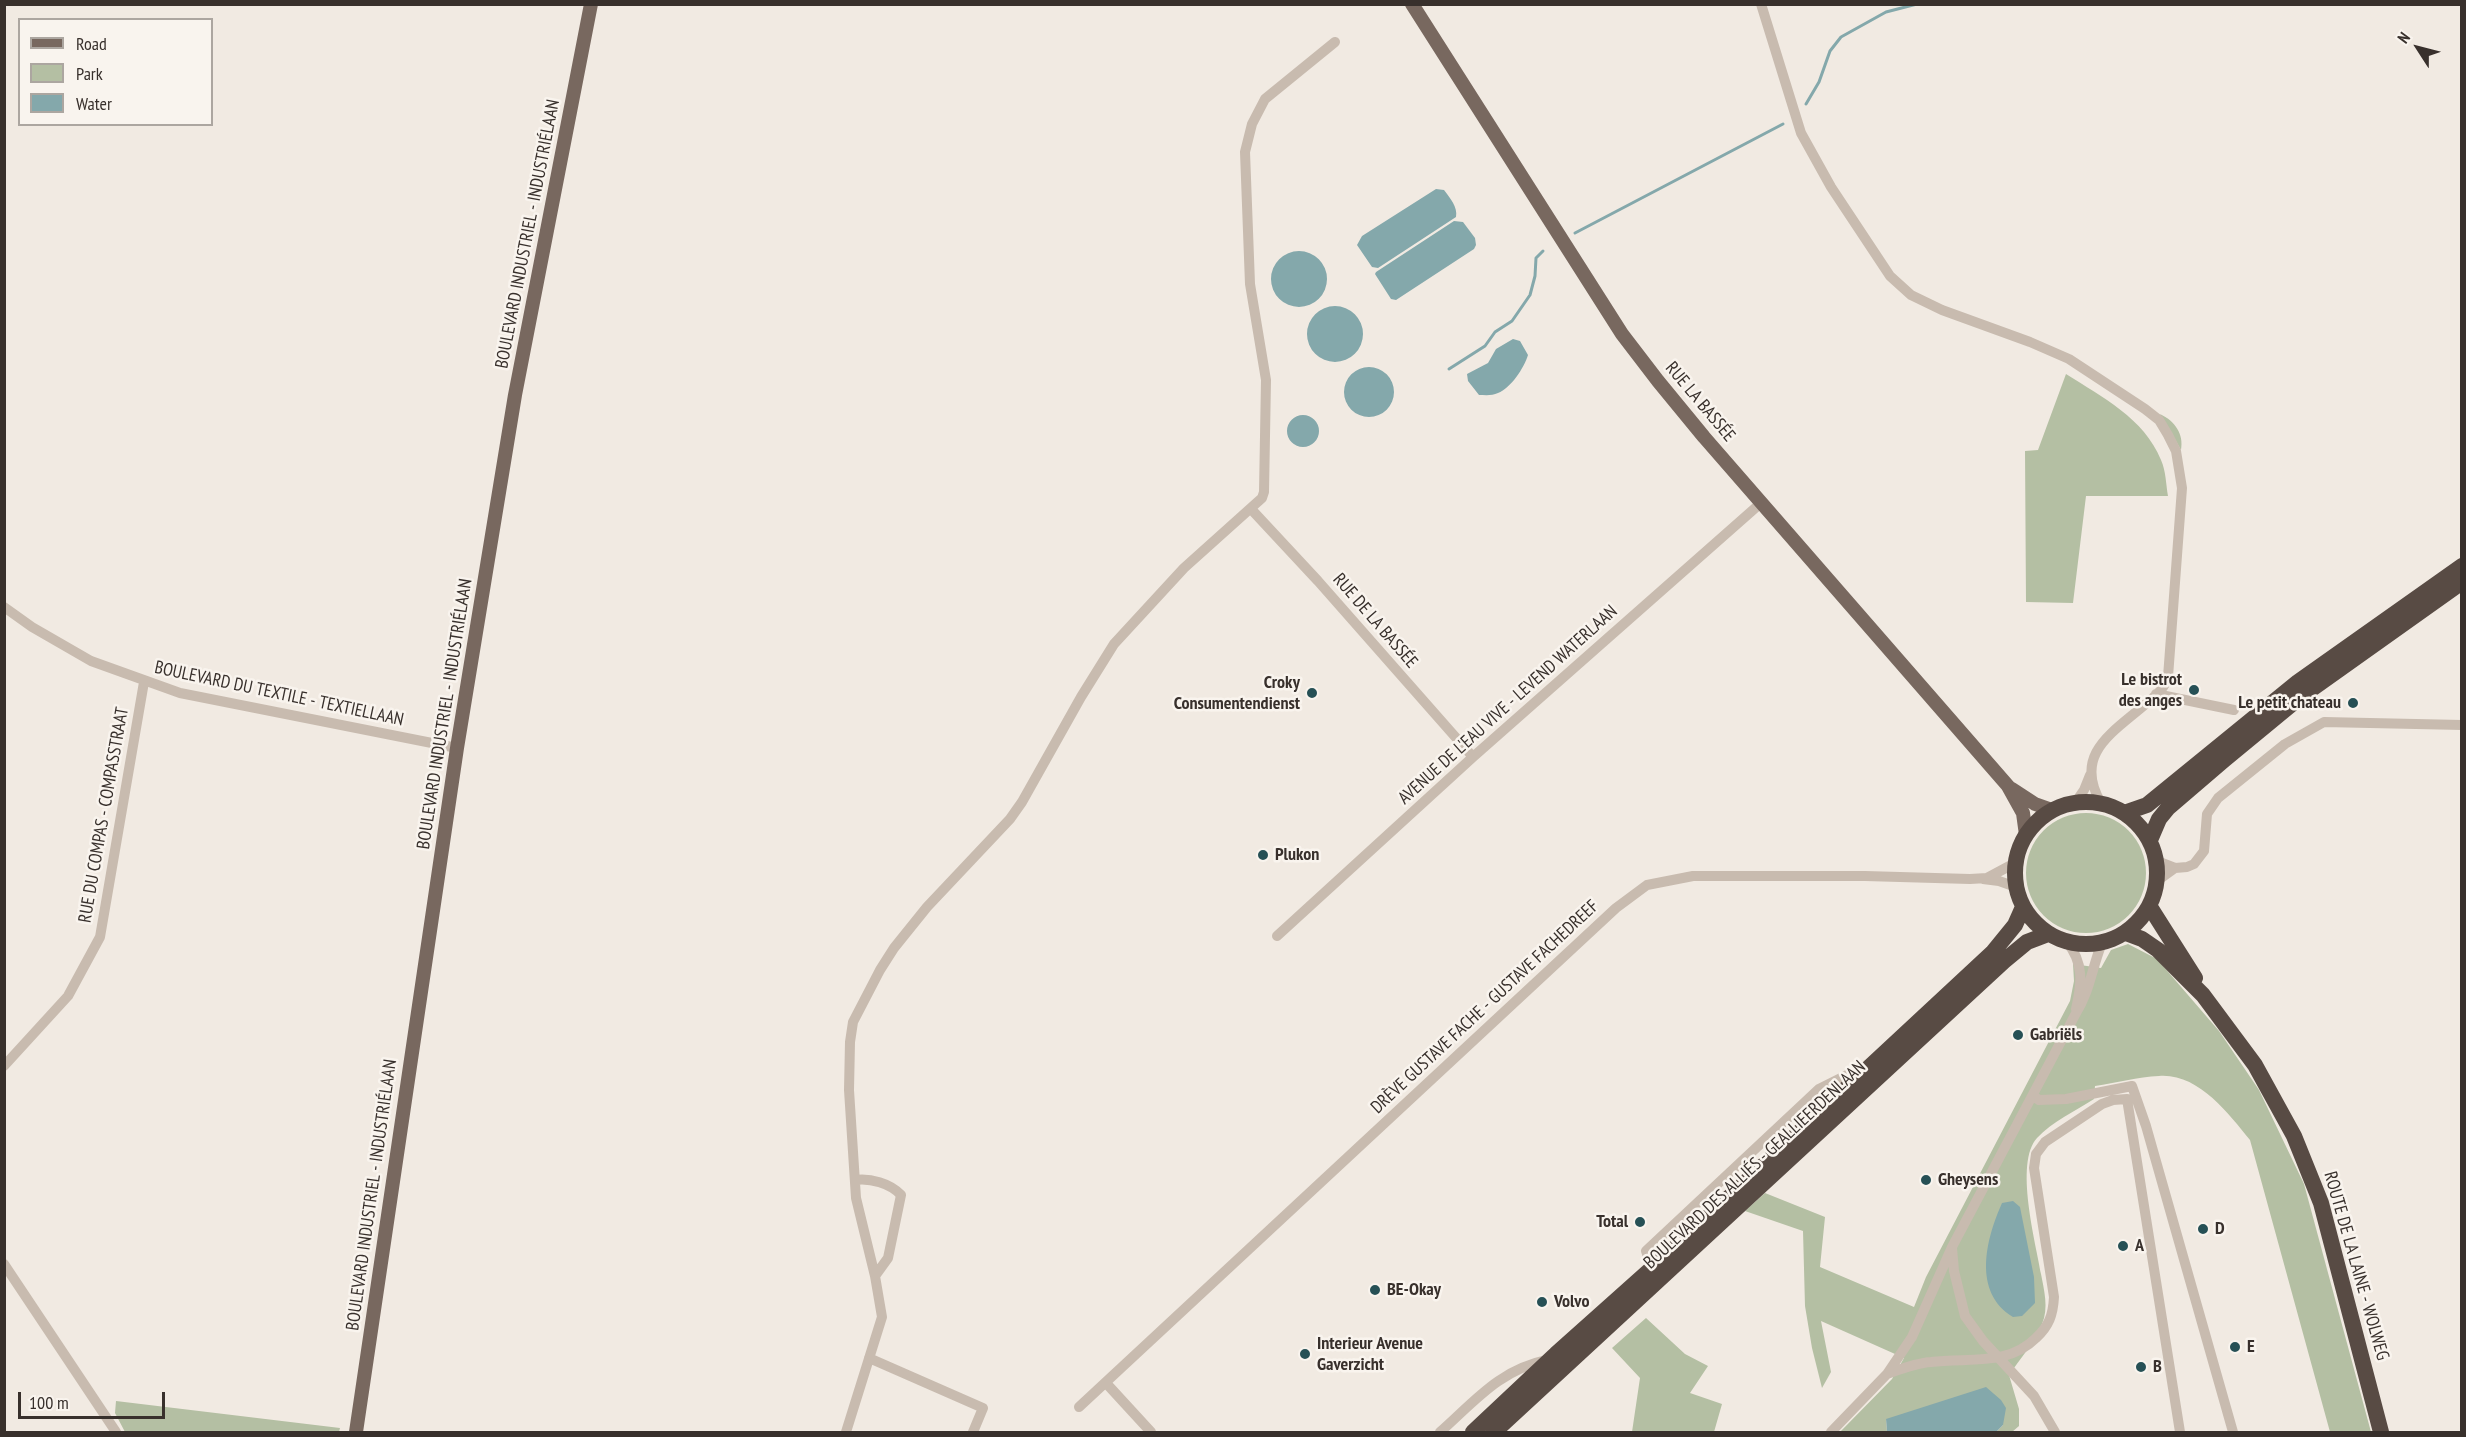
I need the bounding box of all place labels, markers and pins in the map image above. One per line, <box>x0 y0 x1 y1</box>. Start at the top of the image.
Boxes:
place label: Le bistrot des anges <box>2119 669 2182 712</box>
place label: Croky Consumentendienst <box>1174 672 1300 714</box>
marker: Le bistrot des anges <box>2187 683 2201 697</box>
marker: Croky Consumentendienst <box>1305 686 1319 700</box>
place label: Le petit chateau <box>2238 692 2341 714</box>
marker: Le petit chateau <box>2346 696 2360 710</box>
place label: Plukon <box>1275 844 1319 866</box>
marker: Plukon <box>1256 848 1270 862</box>
place label: Gabriëls <box>2030 1024 2082 1046</box>
marker: Gabriëls <box>2011 1028 2025 1042</box>
place label: Gheysens <box>1938 1169 1998 1191</box>
marker: Gheysens <box>1919 1173 1933 1187</box>
place label: Total <box>1596 1211 1628 1233</box>
marker: Total <box>1633 1215 1647 1229</box>
place label: D <box>2215 1218 2225 1240</box>
marker: D <box>2196 1222 2210 1236</box>
place label: A <box>2135 1235 2144 1257</box>
marker: A <box>2116 1239 2130 1253</box>
place label: BE-Okay <box>1387 1279 1441 1301</box>
marker: BE-Okay <box>1368 1283 1382 1297</box>
place label: Volvo <box>1554 1291 1589 1313</box>
marker: Volvo <box>1535 1295 1549 1309</box>
place label: Interieur Avenue Gaverzicht <box>1317 1333 1423 1376</box>
place label: E <box>2247 1336 2255 1358</box>
marker: E <box>2228 1340 2242 1354</box>
marker: Interieur Avenue Gaverzicht <box>1298 1347 1312 1361</box>
place label: B <box>2153 1356 2162 1378</box>
marker: B <box>2134 1360 2148 1374</box>

